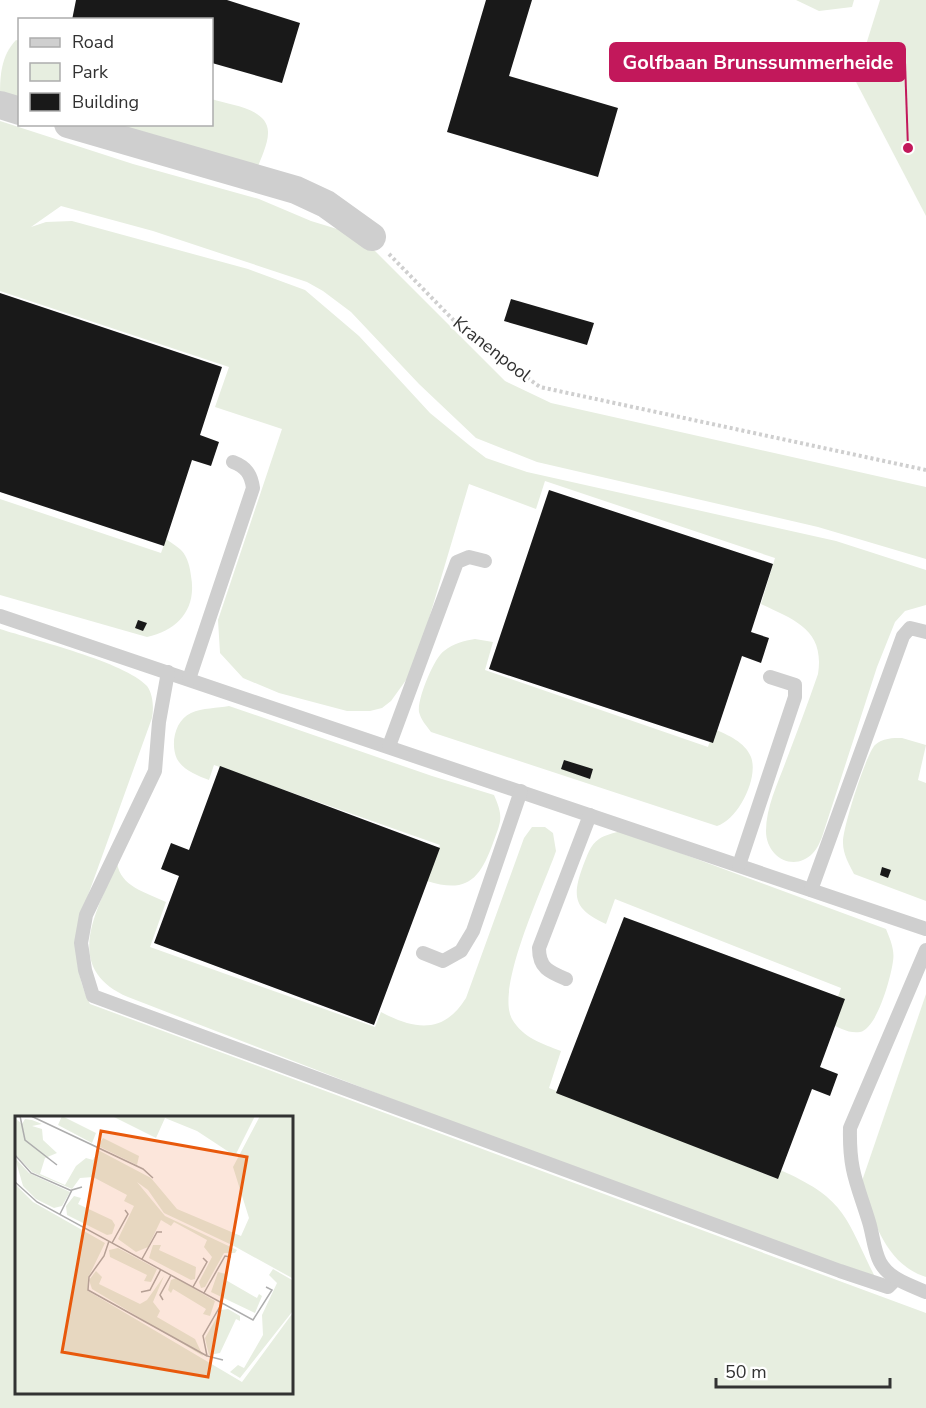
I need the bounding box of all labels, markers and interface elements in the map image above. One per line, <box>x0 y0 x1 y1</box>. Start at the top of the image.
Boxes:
legend <box>18 18 213 126</box>
text: Road <box>72 30 114 54</box>
callout: Golfbaan Brunssummerheide <box>610 43 905 81</box>
text: Golfbaan Brunssummerheide <box>623 49 894 76</box>
text: Park <box>72 60 109 84</box>
text: Building <box>72 90 139 114</box>
street label: Kranenpool <box>448 311 537 387</box>
inset map <box>15 1116 292 1393</box>
scale bar <box>716 1351 890 1389</box>
text: 50 m <box>725 1360 767 1384</box>

